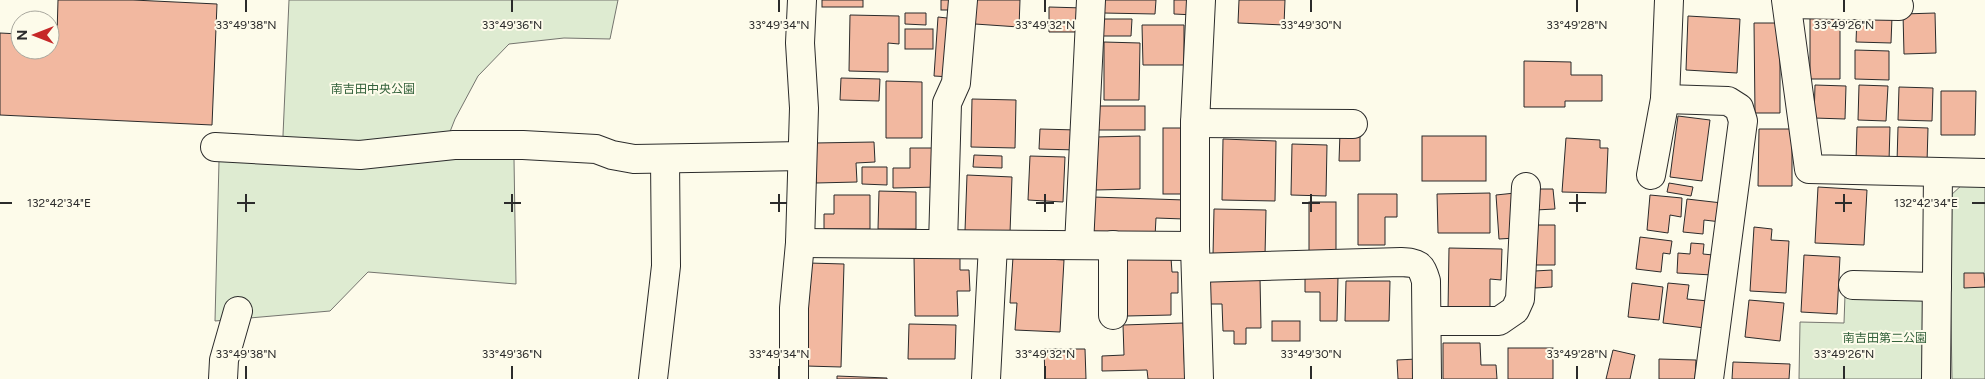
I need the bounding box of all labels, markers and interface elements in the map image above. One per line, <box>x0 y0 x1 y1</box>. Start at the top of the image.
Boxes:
north arrow <box>10 10 60 60</box>
text: 33°49'38"N <box>215 18 277 32</box>
text: 33°49'36"N <box>482 18 542 32</box>
text: 33°49'34"N <box>748 18 810 32</box>
text: 33°49'32"N <box>1015 18 1075 32</box>
text: 33°49'30"N <box>1280 18 1342 32</box>
text: 33°49'28"N <box>1546 18 1608 32</box>
text: 33°49'26"N <box>1814 18 1874 32</box>
text: N <box>14 30 31 40</box>
park label: 南吉田中央公園 <box>331 82 415 96</box>
text: 132°42'34"E <box>27 196 91 210</box>
text: 132°42'34"E <box>1894 196 1958 210</box>
park label: 南吉田第二公園 <box>1843 331 1927 345</box>
text: 33°49'38"N <box>215 347 277 361</box>
text: 33°49'36"N <box>482 347 542 361</box>
text: 33°49'34"N <box>748 347 810 361</box>
text: 33°49'32"N <box>1015 347 1075 361</box>
text: 33°49'30"N <box>1280 347 1342 361</box>
text: 33°49'28"N <box>1546 347 1608 361</box>
text: 33°49'26"N <box>1814 347 1874 361</box>

